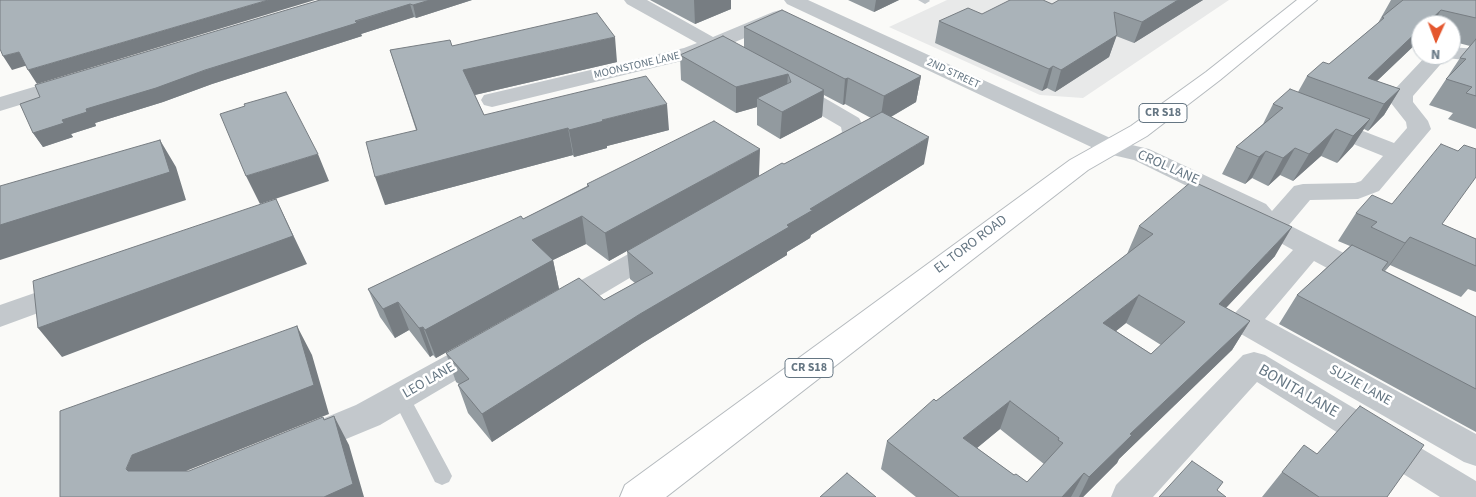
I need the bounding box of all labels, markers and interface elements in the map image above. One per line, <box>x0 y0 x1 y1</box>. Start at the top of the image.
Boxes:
north arrow <box>1411 15 1461 65</box>
text: N <box>1431 44 1441 64</box>
street label: MOONSTONE LANE <box>593 50 681 82</box>
street label: 2ND STREET <box>924 56 982 92</box>
road number: CR S18 <box>1139 104 1187 122</box>
street label: CROL LANE <box>1135 147 1201 189</box>
street label: EL TORO ROAD <box>931 212 1011 278</box>
road number: CR S18 <box>785 358 833 378</box>
street label: LEO LANE <box>400 359 458 403</box>
street label: BONITA LANE <box>1254 361 1342 423</box>
street label: SUZIE LANE <box>1326 362 1394 410</box>

